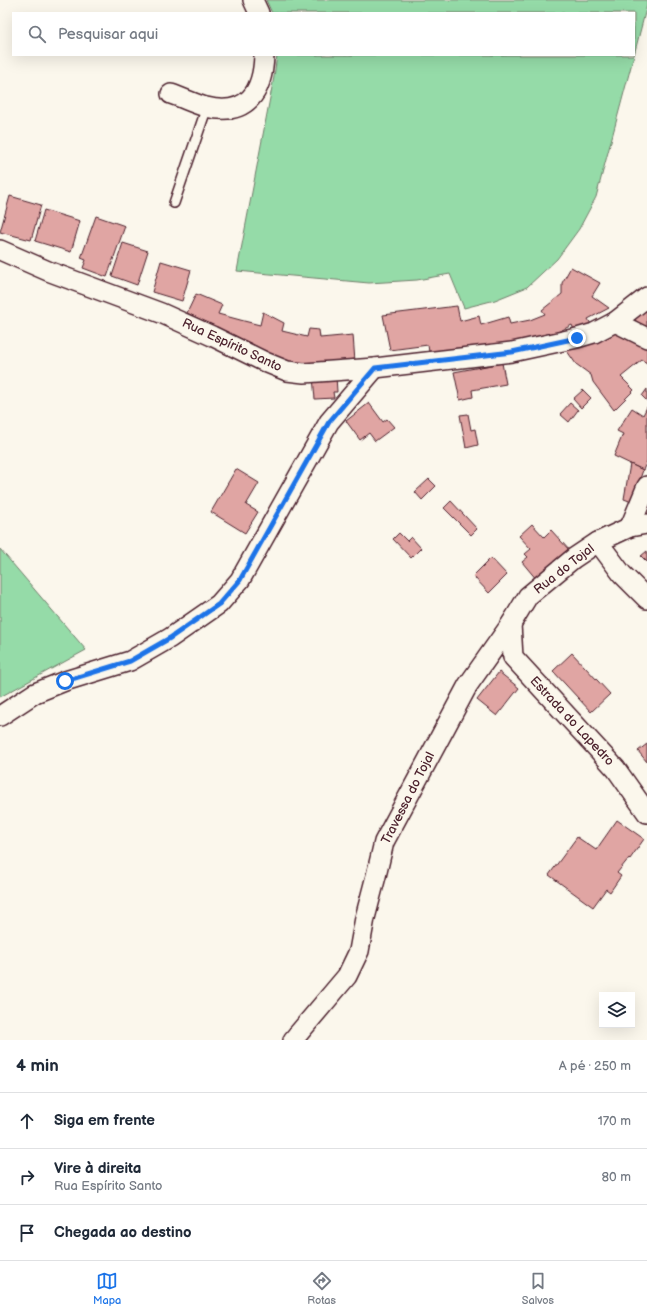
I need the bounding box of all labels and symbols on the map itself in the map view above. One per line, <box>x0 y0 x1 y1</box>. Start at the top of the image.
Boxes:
street label: Rua Espírito Santo <box>179 315 285 375</box>
route end <box>568 329 586 347</box>
street label: Rua do Tojal <box>531 540 597 598</box>
route start <box>56 672 74 690</box>
street label: Estrada do Lapedro <box>526 673 618 769</box>
street label: Travessa do Tojal <box>378 749 438 847</box>

